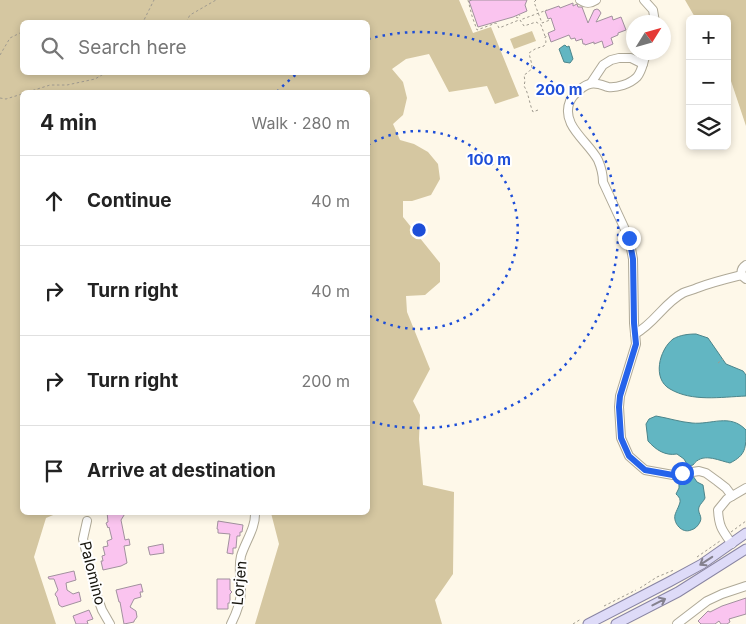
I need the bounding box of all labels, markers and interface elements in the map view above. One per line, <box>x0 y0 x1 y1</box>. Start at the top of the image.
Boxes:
north arrow <box>626 15 671 60</box>
map controls <box>686 15 731 150</box>
button: + <box>686 15 731 60</box>
search box <box>20 20 370 75</box>
icon: search <box>38 34 66 62</box>
text: Search here <box>78 36 187 59</box>
button: − <box>686 60 731 105</box>
text: 200 m <box>536 80 582 99</box>
button: layers <box>686 105 731 150</box>
text: 4 min <box>40 110 97 135</box>
text: Walk · 280 m <box>252 113 350 133</box>
text: 100 m <box>467 150 511 169</box>
icon: ahead <box>40 187 68 215</box>
text: Continue <box>87 189 172 212</box>
text: 40 m <box>311 191 350 211</box>
centre of rings <box>410 221 428 239</box>
route end <box>618 227 641 250</box>
icon: right <box>40 277 68 305</box>
text: Turn right <box>87 279 178 302</box>
text: 40 m <box>311 281 350 301</box>
icon: right <box>40 367 68 395</box>
text: Turn right <box>87 369 178 392</box>
text: 200 m <box>302 371 350 391</box>
icon: arrive <box>40 457 68 485</box>
text: Arrive at destination <box>87 459 276 482</box>
route start <box>671 462 694 485</box>
street label: Palomino <box>76 539 110 607</box>
one-way arrow <box>700 556 714 566</box>
street label: Lorjen <box>228 560 250 606</box>
one-way arrow <box>651 597 666 606</box>

